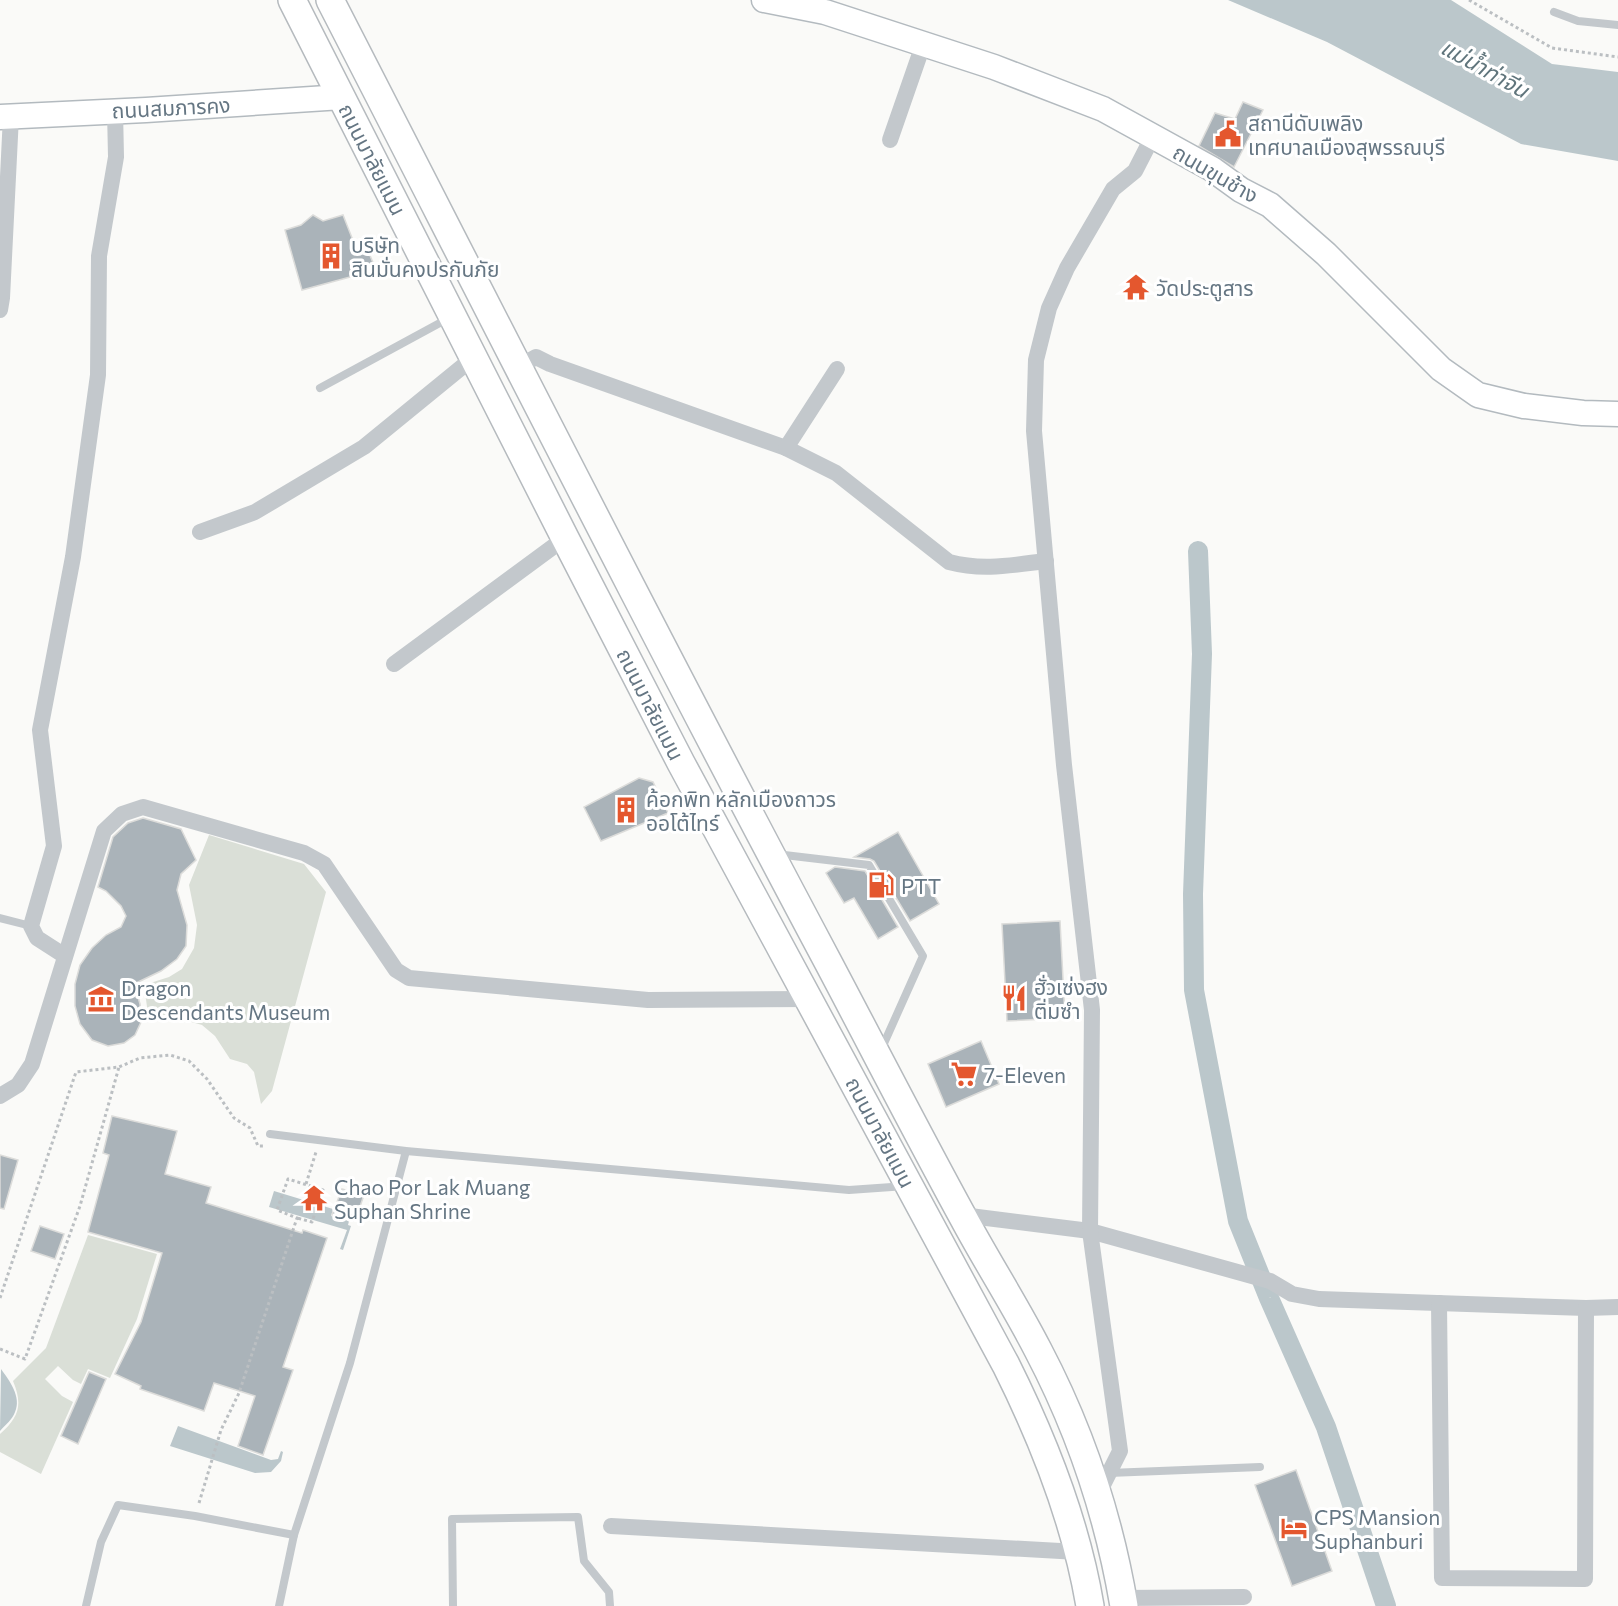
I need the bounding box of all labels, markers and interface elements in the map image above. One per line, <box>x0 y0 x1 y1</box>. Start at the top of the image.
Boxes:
water label: แม่น้ำท่าจีน <box>1436 32 1535 104</box>
street label: ถนนสมภารคง <box>111 91 231 123</box>
street label: ถนนมาลัยแมน <box>334 99 412 219</box>
place label: สถานีดับเพลิง เทศบาลเมืองสุพรรณบุรี <box>1248 110 1445 161</box>
public building icon: สถานีดับเพลิง เทศบาลเมืองสุพรรณบุรี <box>1213 119 1243 149</box>
street label: ถนนขุนช้าง <box>1168 139 1263 209</box>
place label: บริษัท สินมั่นคงปรกันภัย <box>351 232 499 281</box>
building icon: บริษัท สินมั่นคงปรกันภัย <box>316 241 346 271</box>
temple icon: วัดประตูสาร <box>1121 272 1151 302</box>
place label: วัดประตูสาร <box>1156 275 1253 302</box>
street label: ถนนมาลัยแมน <box>612 644 690 764</box>
place label: ค้อกพิท หลักเมืองถาวร ออโต้ไทร์ <box>646 786 836 835</box>
building icon: ค้อกพิท หลักเมืองถาวร ออโต้ไทร์ <box>611 795 641 825</box>
fuel station icon: PTT <box>866 870 896 900</box>
place label: PTT <box>901 873 941 898</box>
place label: ฮั่วเซ่งฮง ติ่มซำ <box>1034 974 1108 1023</box>
place label: Dragon Descendants Museum <box>121 975 330 1024</box>
restaurant icon: ฮั่วเซ่งฮง ติ่มซำ <box>999 983 1029 1013</box>
museum icon: Dragon Descendants Museum <box>86 984 116 1014</box>
supermarket icon: 7-Eleven <box>949 1059 979 1089</box>
place label: 7-Eleven <box>984 1062 1066 1087</box>
street label: ถนนมาลัยแมน <box>841 1072 921 1192</box>
place label: Chao Por Lak Muang Suphan Shrine <box>334 1174 530 1223</box>
temple icon: Chao Por Lak Muang Suphan Shrine <box>299 1183 329 1213</box>
place label: CPS Mansion Suphanburi <box>1314 1504 1440 1553</box>
hotel icon: CPS Mansion Suphanburi <box>1279 1513 1309 1543</box>

